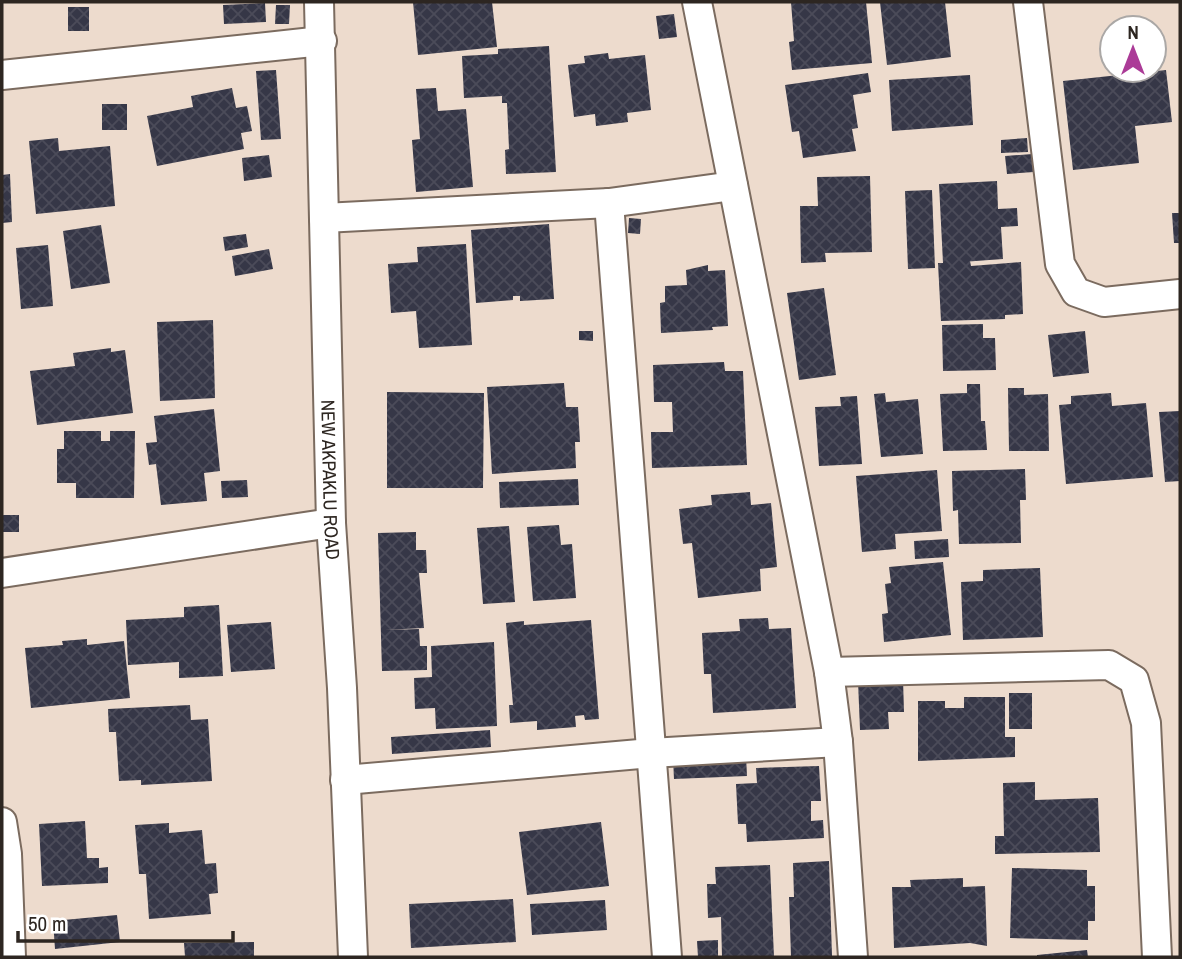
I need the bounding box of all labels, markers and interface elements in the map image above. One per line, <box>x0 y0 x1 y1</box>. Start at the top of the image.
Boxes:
north arrow <box>1098 14 1168 84</box>
text: N <box>1127 19 1139 45</box>
street label: NEW AKPAKLU ROAD <box>315 400 346 561</box>
scale bar <box>18 900 233 944</box>
text: 50 m <box>28 909 66 938</box>

